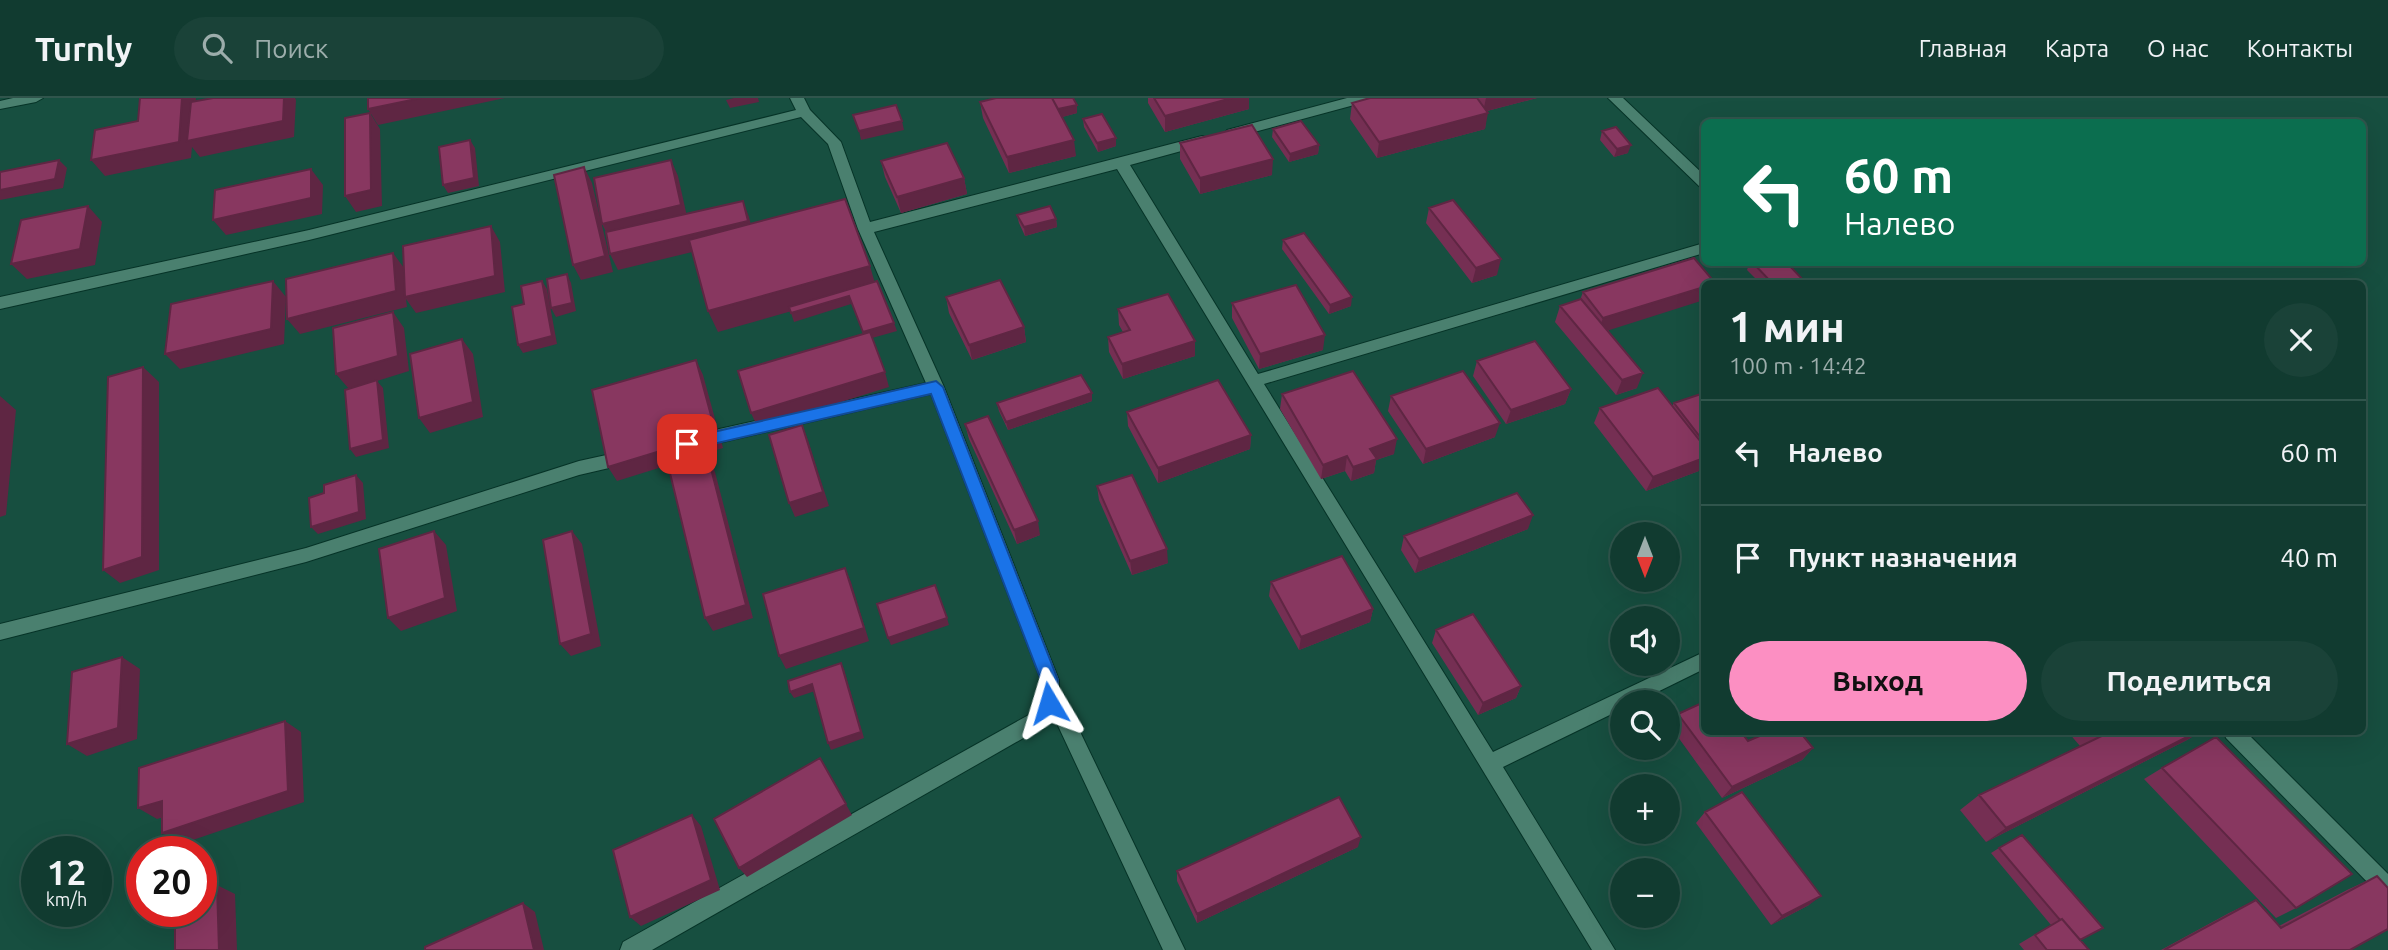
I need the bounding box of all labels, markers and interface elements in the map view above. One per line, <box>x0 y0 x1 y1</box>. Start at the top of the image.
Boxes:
search box <box>174 17 664 80</box>
icon: search <box>198 29 236 67</box>
text: Turnly <box>35 30 132 67</box>
text: Поиск <box>254 34 328 63</box>
text: Главная <box>1919 35 2007 62</box>
text: Карта <box>2045 35 2109 62</box>
text: О нас <box>2147 35 2209 62</box>
text: Контакты <box>2247 35 2353 62</box>
icon: left <box>1729 147 1820 238</box>
text: 60 m <box>1844 147 1953 202</box>
text: Налево <box>1844 205 1956 241</box>
text: 1 мин <box>1729 303 1845 350</box>
button: close <box>2264 303 2338 377</box>
text: 100 m · 14:42 <box>1729 353 1867 378</box>
pin <box>657 414 717 474</box>
icon: arrive <box>668 425 706 463</box>
icon: left <box>1729 434 1767 472</box>
text: Налево <box>1788 438 1883 467</box>
text: 60 m <box>2280 438 2338 467</box>
north arrow <box>1610 522 1680 592</box>
map controls <box>1610 522 1680 928</box>
icon: arrive <box>1729 539 1767 577</box>
text: Пункт назначения <box>1788 543 2018 572</box>
text: 40 m <box>2280 543 2338 572</box>
button: sound <box>1610 606 1680 676</box>
button: Выход <box>1729 641 2027 721</box>
button: Поделиться <box>2041 641 2338 721</box>
position arrow <box>1012 666 1086 740</box>
button: search <box>1610 690 1680 760</box>
button: + <box>1610 774 1680 844</box>
speed limit sign: 20 <box>126 836 217 927</box>
text: 12 <box>47 852 86 892</box>
button: − <box>1610 858 1680 928</box>
text: km/h <box>46 889 87 909</box>

